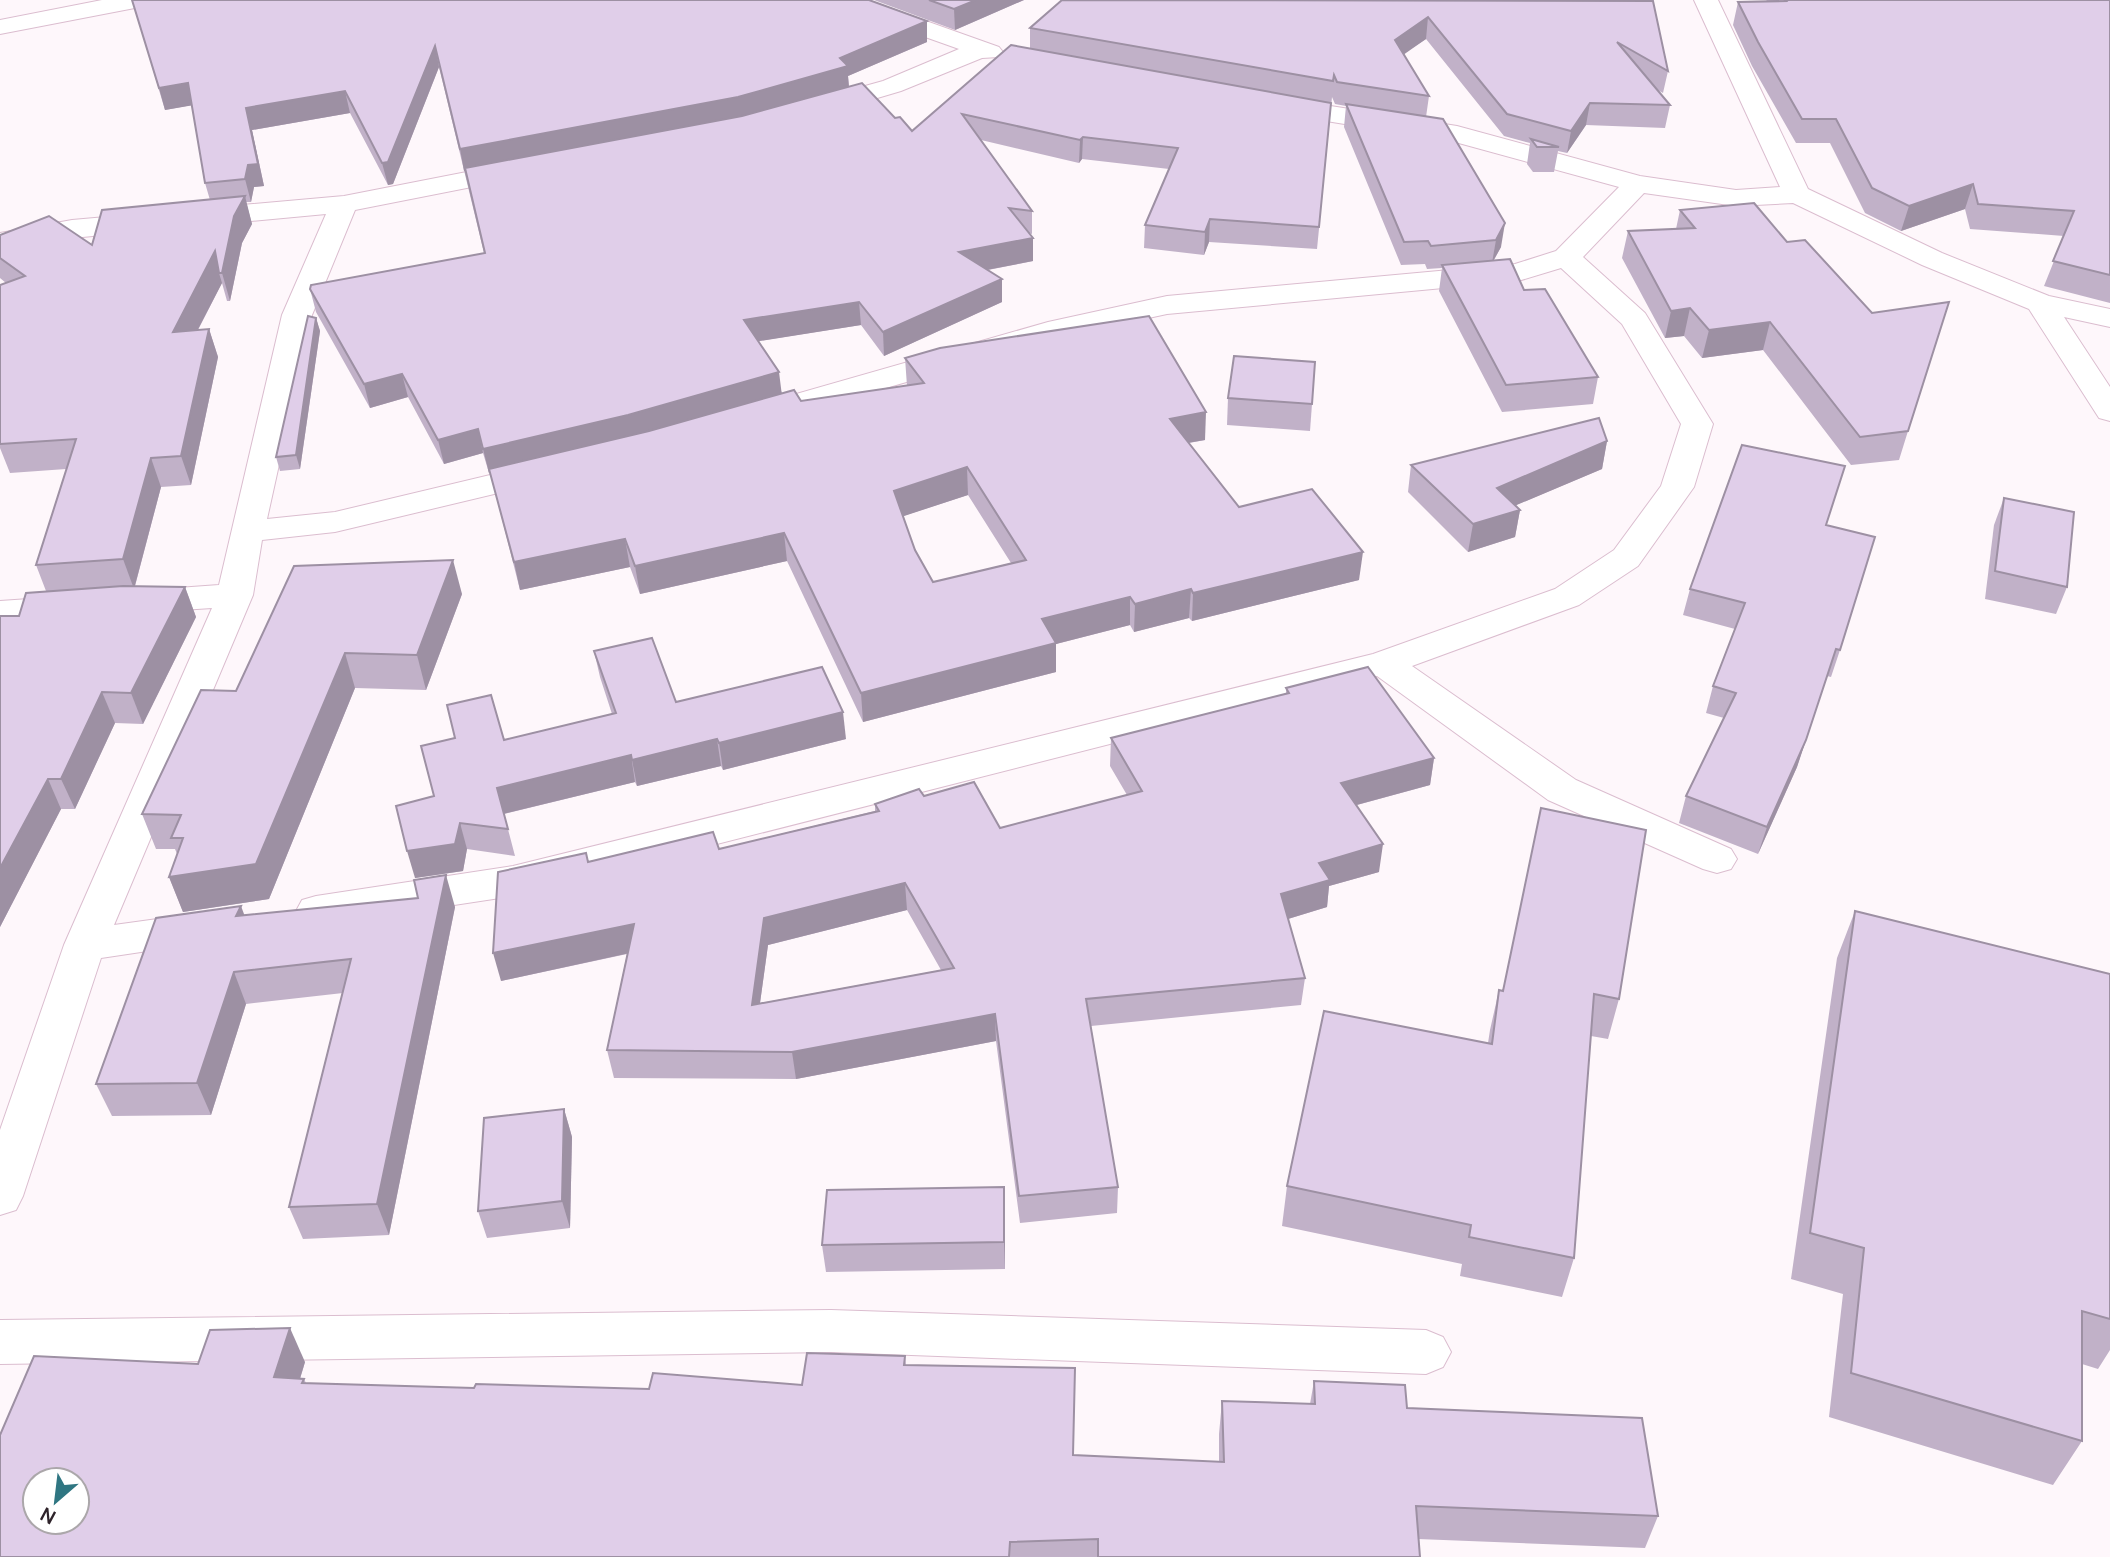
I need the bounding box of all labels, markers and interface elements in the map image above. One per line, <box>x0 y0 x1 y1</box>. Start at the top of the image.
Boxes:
north arrow <box>21 1466 91 1536</box>
text: N <box>36 1501 60 1531</box>

